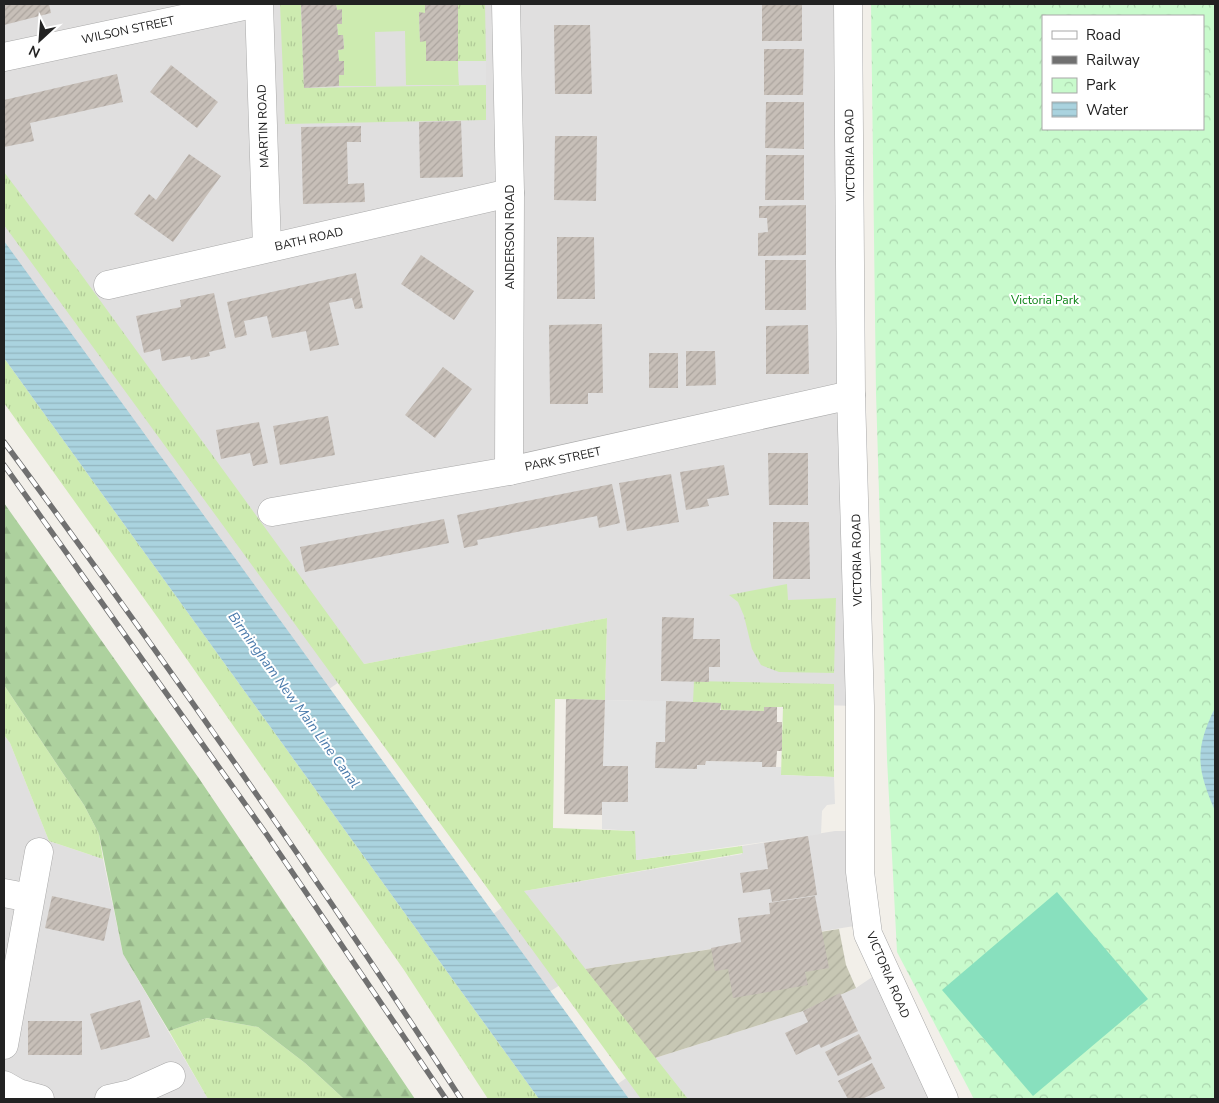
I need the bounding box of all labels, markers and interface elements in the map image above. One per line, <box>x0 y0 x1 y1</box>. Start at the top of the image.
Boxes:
street label: WILSON STREET <box>80 12 177 48</box>
north arrow <box>15 15 65 65</box>
legend <box>1042 15 1204 130</box>
text: Road <box>1086 25 1121 45</box>
text: N <box>26 40 43 62</box>
text: Railway <box>1086 50 1140 70</box>
text: Park <box>1086 75 1116 95</box>
street label: MARTIN ROAD <box>254 84 272 168</box>
text: Water <box>1086 100 1129 120</box>
street label: VICTORIA ROAD <box>841 108 859 203</box>
street label: ANDERSON ROAD <box>502 185 518 289</box>
street label: BATH ROAD <box>273 223 345 255</box>
park label: Victoria Park <box>1010 292 1080 308</box>
street label: PARK STREET <box>523 443 603 475</box>
street label: VICTORIA ROAD <box>848 513 866 608</box>
water label: Birmingham New Main Line Canal <box>224 608 364 792</box>
street label: VICTORIA ROAD <box>862 928 914 1021</box>

